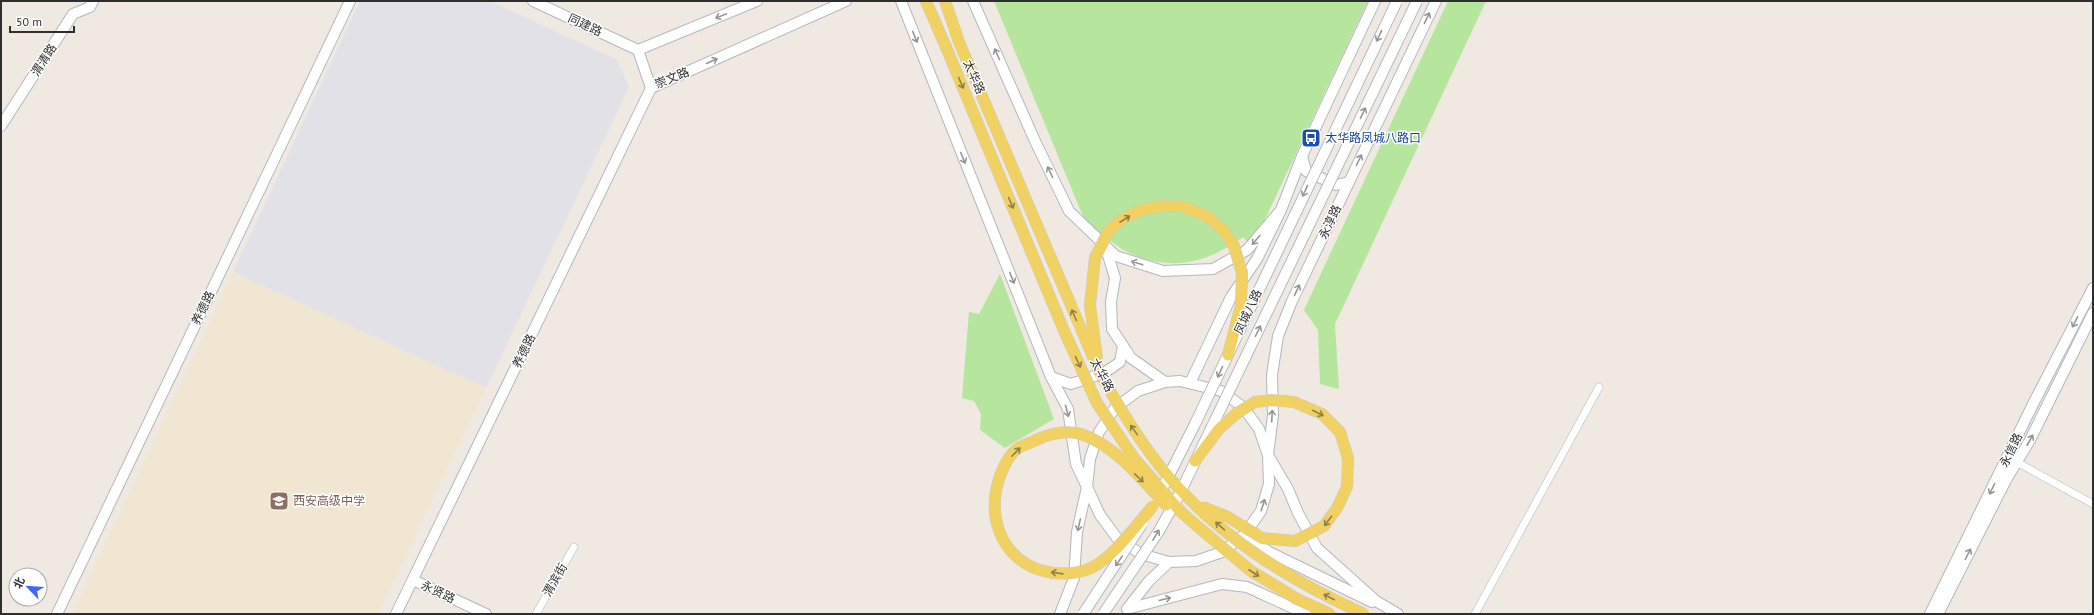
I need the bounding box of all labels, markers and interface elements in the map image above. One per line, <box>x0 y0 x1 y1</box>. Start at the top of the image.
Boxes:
scale bar <box>10 8 74 34</box>
street label: 同建路 <box>566 10 605 39</box>
one-way arrow <box>715 12 727 20</box>
one-way arrow <box>1424 12 1431 24</box>
text: 50 m <box>16 14 42 29</box>
one-way arrow <box>1375 30 1383 42</box>
one-way arrow <box>912 31 919 43</box>
street label: 渭清路 <box>27 41 60 79</box>
one-way arrow <box>993 48 1000 60</box>
one-way arrow <box>705 57 717 64</box>
street label: 太华路 <box>961 57 988 96</box>
street label: 崇文路 <box>652 64 691 91</box>
one-way arrow <box>957 77 965 89</box>
one-way arrow <box>1360 107 1367 119</box>
bus stop icon: 太华路凤城八路口 <box>1300 127 1322 149</box>
place label: 太华路凤城八路口 <box>1325 130 1421 145</box>
one-way arrow <box>960 151 968 163</box>
one-way arrow <box>1356 155 1363 167</box>
one-way arrow <box>1046 166 1053 178</box>
one-way arrow <box>1301 185 1308 197</box>
one-way arrow <box>1007 197 1015 209</box>
street label: 永淳路 <box>1315 202 1344 241</box>
one-way arrow <box>1119 214 1130 223</box>
one-way arrow <box>1251 234 1260 245</box>
one-way arrow <box>1130 259 1143 266</box>
one-way arrow <box>1009 272 1016 284</box>
one-way arrow <box>1294 285 1301 297</box>
street label: 凤城八路 <box>1231 287 1264 337</box>
street label: 养德路 <box>188 288 217 327</box>
one-way arrow <box>1070 309 1077 321</box>
one-way arrow <box>2071 316 2078 328</box>
one-way arrow <box>1255 325 1262 337</box>
street label: 养德路 <box>509 331 538 370</box>
one-way arrow <box>1075 355 1082 367</box>
street label: 太华路 <box>1087 355 1118 394</box>
one-way arrow <box>1216 366 1223 378</box>
one-way arrow <box>1064 405 1071 418</box>
one-way arrow <box>1312 409 1324 417</box>
one-way arrow <box>1269 410 1276 423</box>
one-way arrow <box>1130 424 1138 435</box>
street label: 永信路 <box>1996 430 2025 469</box>
one-way arrow <box>2027 434 2034 446</box>
one-way arrow <box>1011 447 1020 457</box>
one-way arrow <box>1134 473 1144 483</box>
one-way arrow <box>1988 482 1995 494</box>
school or university icon: 西安高级中学 <box>268 490 290 512</box>
place label: 西安高级中学 <box>293 493 365 508</box>
one-way arrow <box>1259 499 1267 511</box>
one-way arrow <box>1324 515 1332 526</box>
one-way arrow <box>1074 518 1082 531</box>
one-way arrow <box>1215 522 1225 531</box>
one-way arrow <box>1152 530 1160 541</box>
one-way arrow <box>1965 548 1973 560</box>
one-way arrow <box>1115 555 1123 567</box>
street label: 渭滨街 <box>539 560 570 599</box>
north arrow <box>8 567 48 607</box>
one-way arrow <box>1051 569 1064 577</box>
one-way arrow <box>1248 569 1260 577</box>
text: 北 <box>10 575 28 591</box>
street label: 永贤路 <box>419 577 458 606</box>
one-way arrow <box>1323 593 1335 600</box>
one-way arrow <box>1158 594 1171 602</box>

